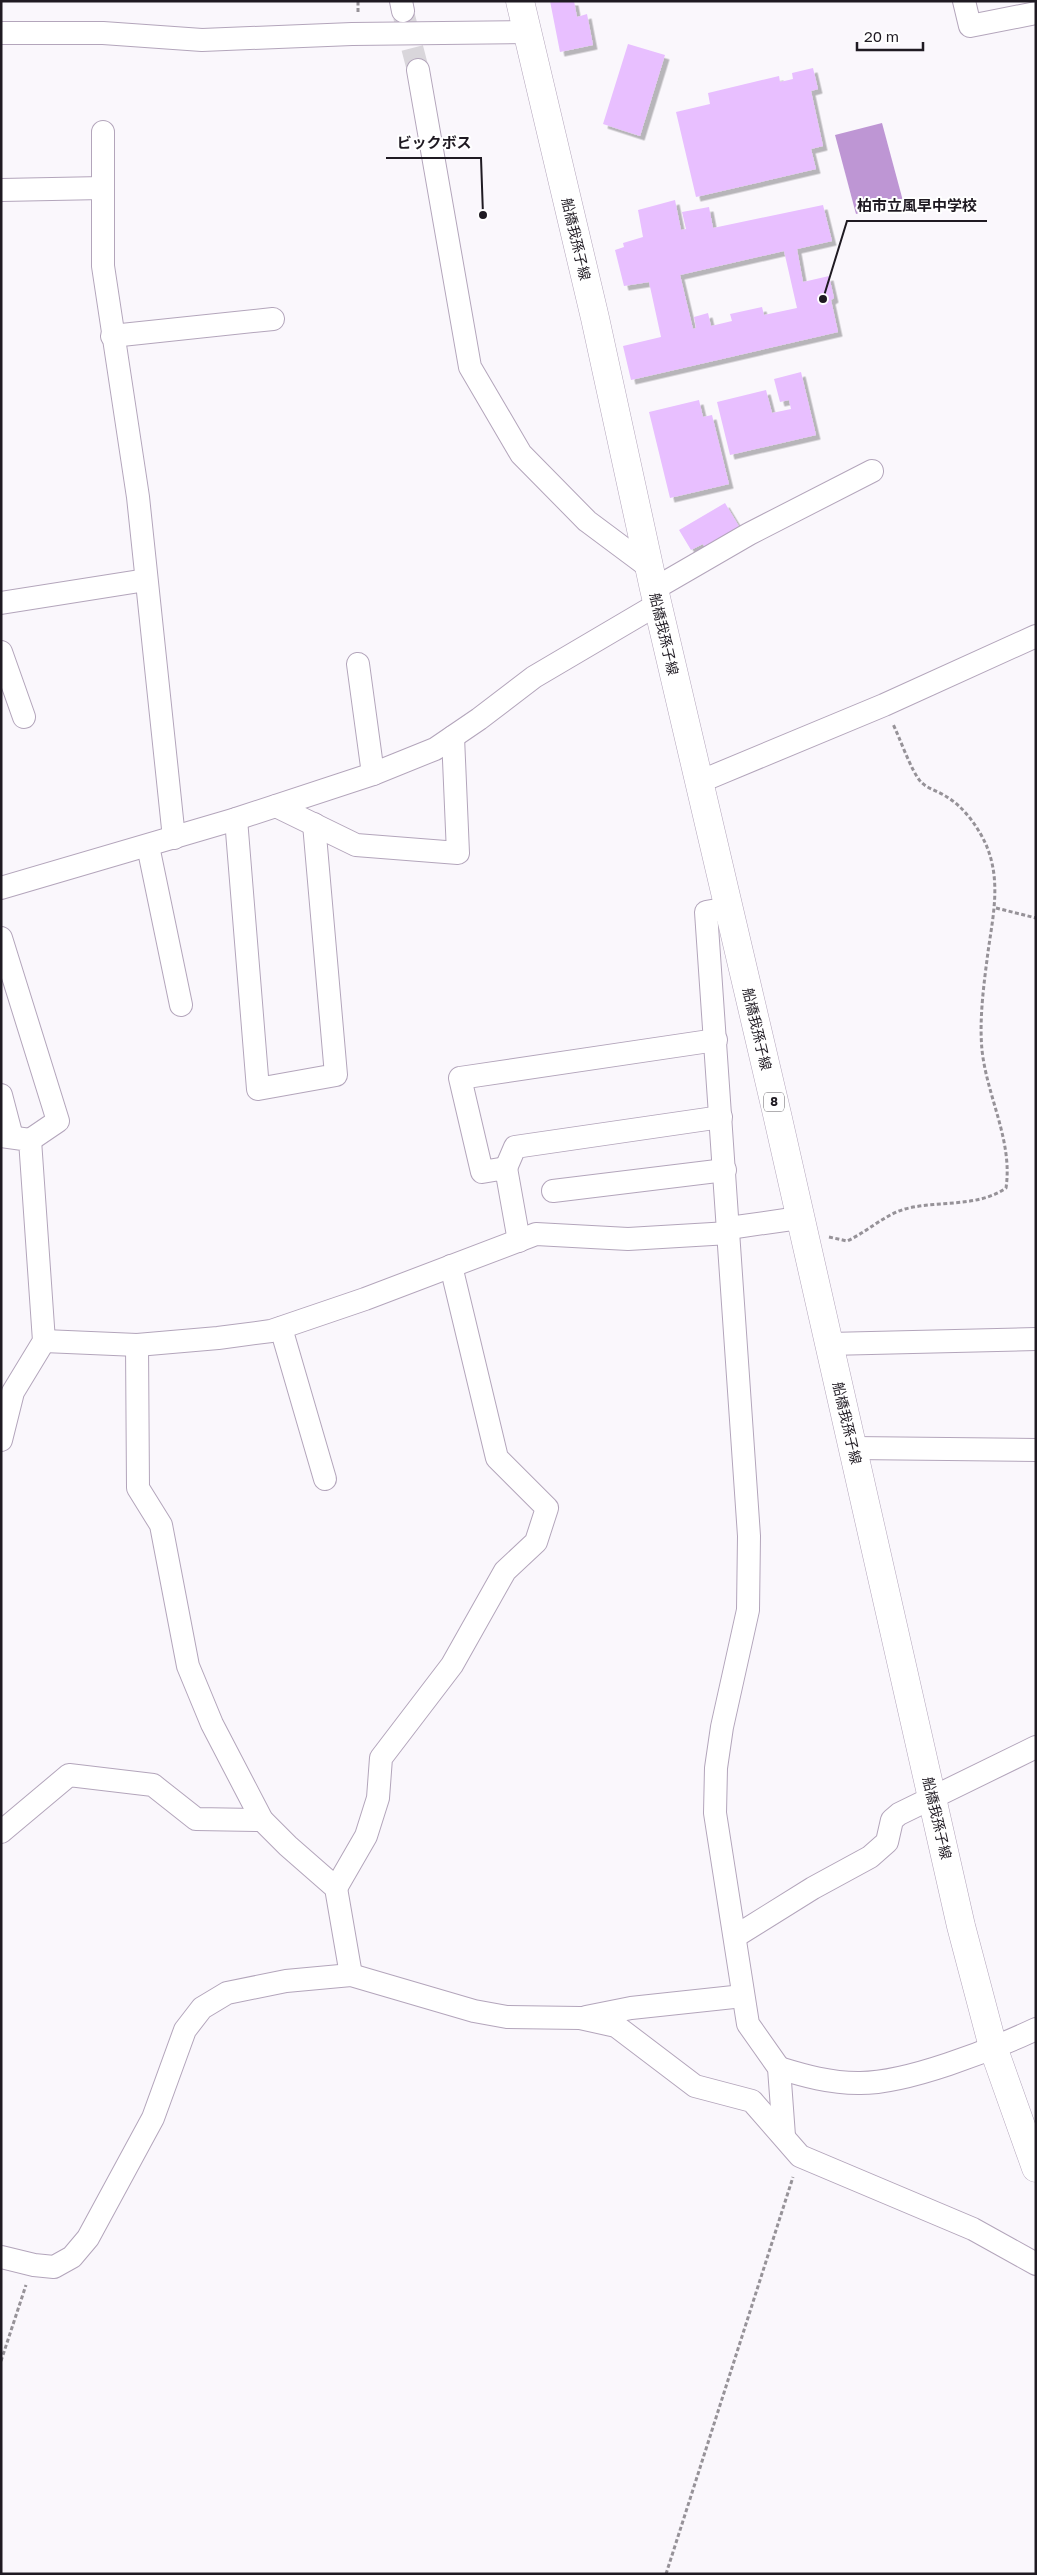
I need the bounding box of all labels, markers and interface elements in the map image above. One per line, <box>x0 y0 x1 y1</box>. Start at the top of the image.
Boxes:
scale bar <box>857 20 923 52</box>
text: 20 m <box>864 27 899 45</box>
callout: ビックボス <box>386 128 481 158</box>
text: ビックボス <box>396 133 472 151</box>
callout: 柏市立風早中学校 <box>847 191 987 221</box>
street label: 船橋我孫子線 <box>559 196 594 282</box>
text: 柏市立風早中学校 <box>857 196 977 214</box>
street label: 船橋我孫子線 <box>647 591 682 677</box>
street label: 船橋我孫子線 <box>740 986 775 1072</box>
road number: 8 <box>764 1092 784 1112</box>
street label: 船橋我孫子線 <box>830 1380 865 1466</box>
street label: 船橋我孫子線 <box>920 1775 955 1861</box>

